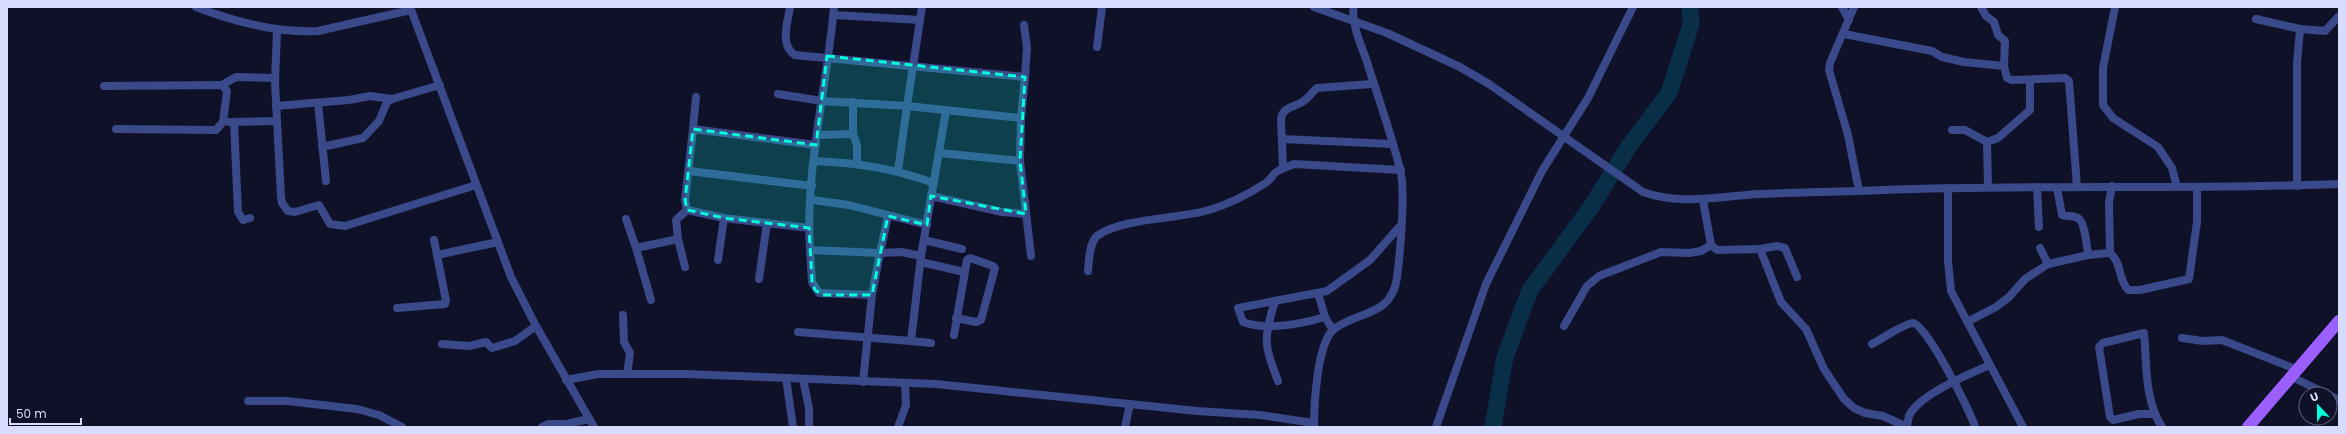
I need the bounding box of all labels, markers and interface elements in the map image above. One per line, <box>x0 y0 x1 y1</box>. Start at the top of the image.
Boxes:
north arrow <box>2298 386 2338 426</box>
text: U <box>2308 388 2321 406</box>
scale bar <box>10 400 81 426</box>
text: 50 m <box>16 405 47 422</box>

